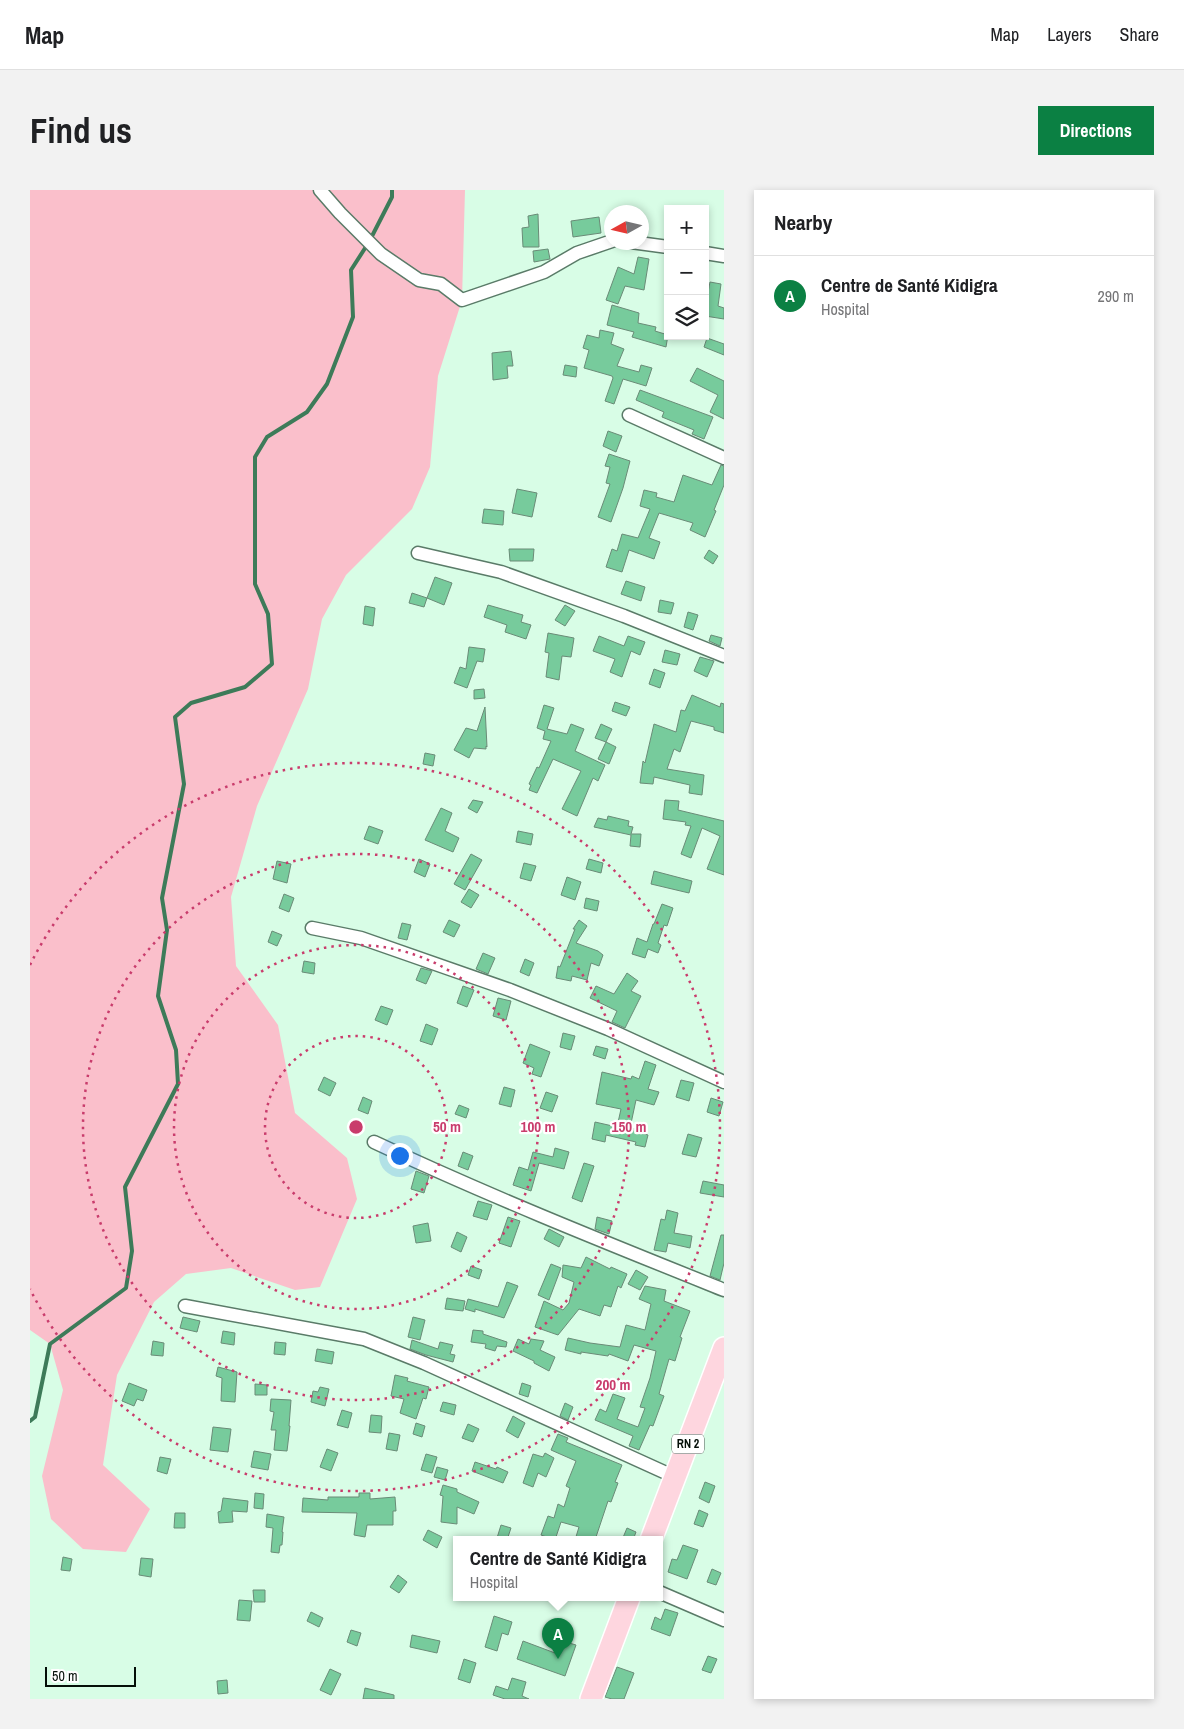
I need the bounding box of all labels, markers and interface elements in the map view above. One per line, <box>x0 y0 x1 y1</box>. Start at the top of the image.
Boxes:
text: Map <box>25 19 64 51</box>
text: Map <box>991 22 1019 47</box>
text: Layers <box>1047 22 1092 47</box>
text: Share <box>1120 22 1159 47</box>
button: Directions <box>1038 106 1154 155</box>
text: Find us <box>30 107 132 154</box>
north arrow <box>604 205 649 250</box>
map controls <box>664 205 709 340</box>
button: + <box>664 205 709 250</box>
text: Nearby <box>774 208 832 237</box>
button: − <box>664 250 709 295</box>
text: Centre de Santé Kidigra <box>821 272 998 298</box>
text: A <box>785 285 795 307</box>
text: 290 m <box>1098 285 1134 307</box>
button: layers <box>664 295 709 340</box>
text: Hospital <box>821 298 869 320</box>
text: 50 m <box>433 1116 461 1137</box>
text: 100 m <box>521 1116 555 1137</box>
text: 150 m <box>612 1116 646 1137</box>
centre of rings <box>347 1118 365 1136</box>
your location <box>387 1143 413 1169</box>
text: 200 m <box>596 1374 630 1395</box>
road number: RN 2 <box>672 1434 704 1454</box>
popup <box>453 1536 663 1601</box>
text: Centre de Santé Kidigra <box>470 1545 646 1571</box>
text: Hospital <box>470 1571 518 1593</box>
pin: A <box>542 1618 574 1659</box>
scale bar <box>45 1664 136 1687</box>
text: 50 m <box>52 1667 78 1685</box>

